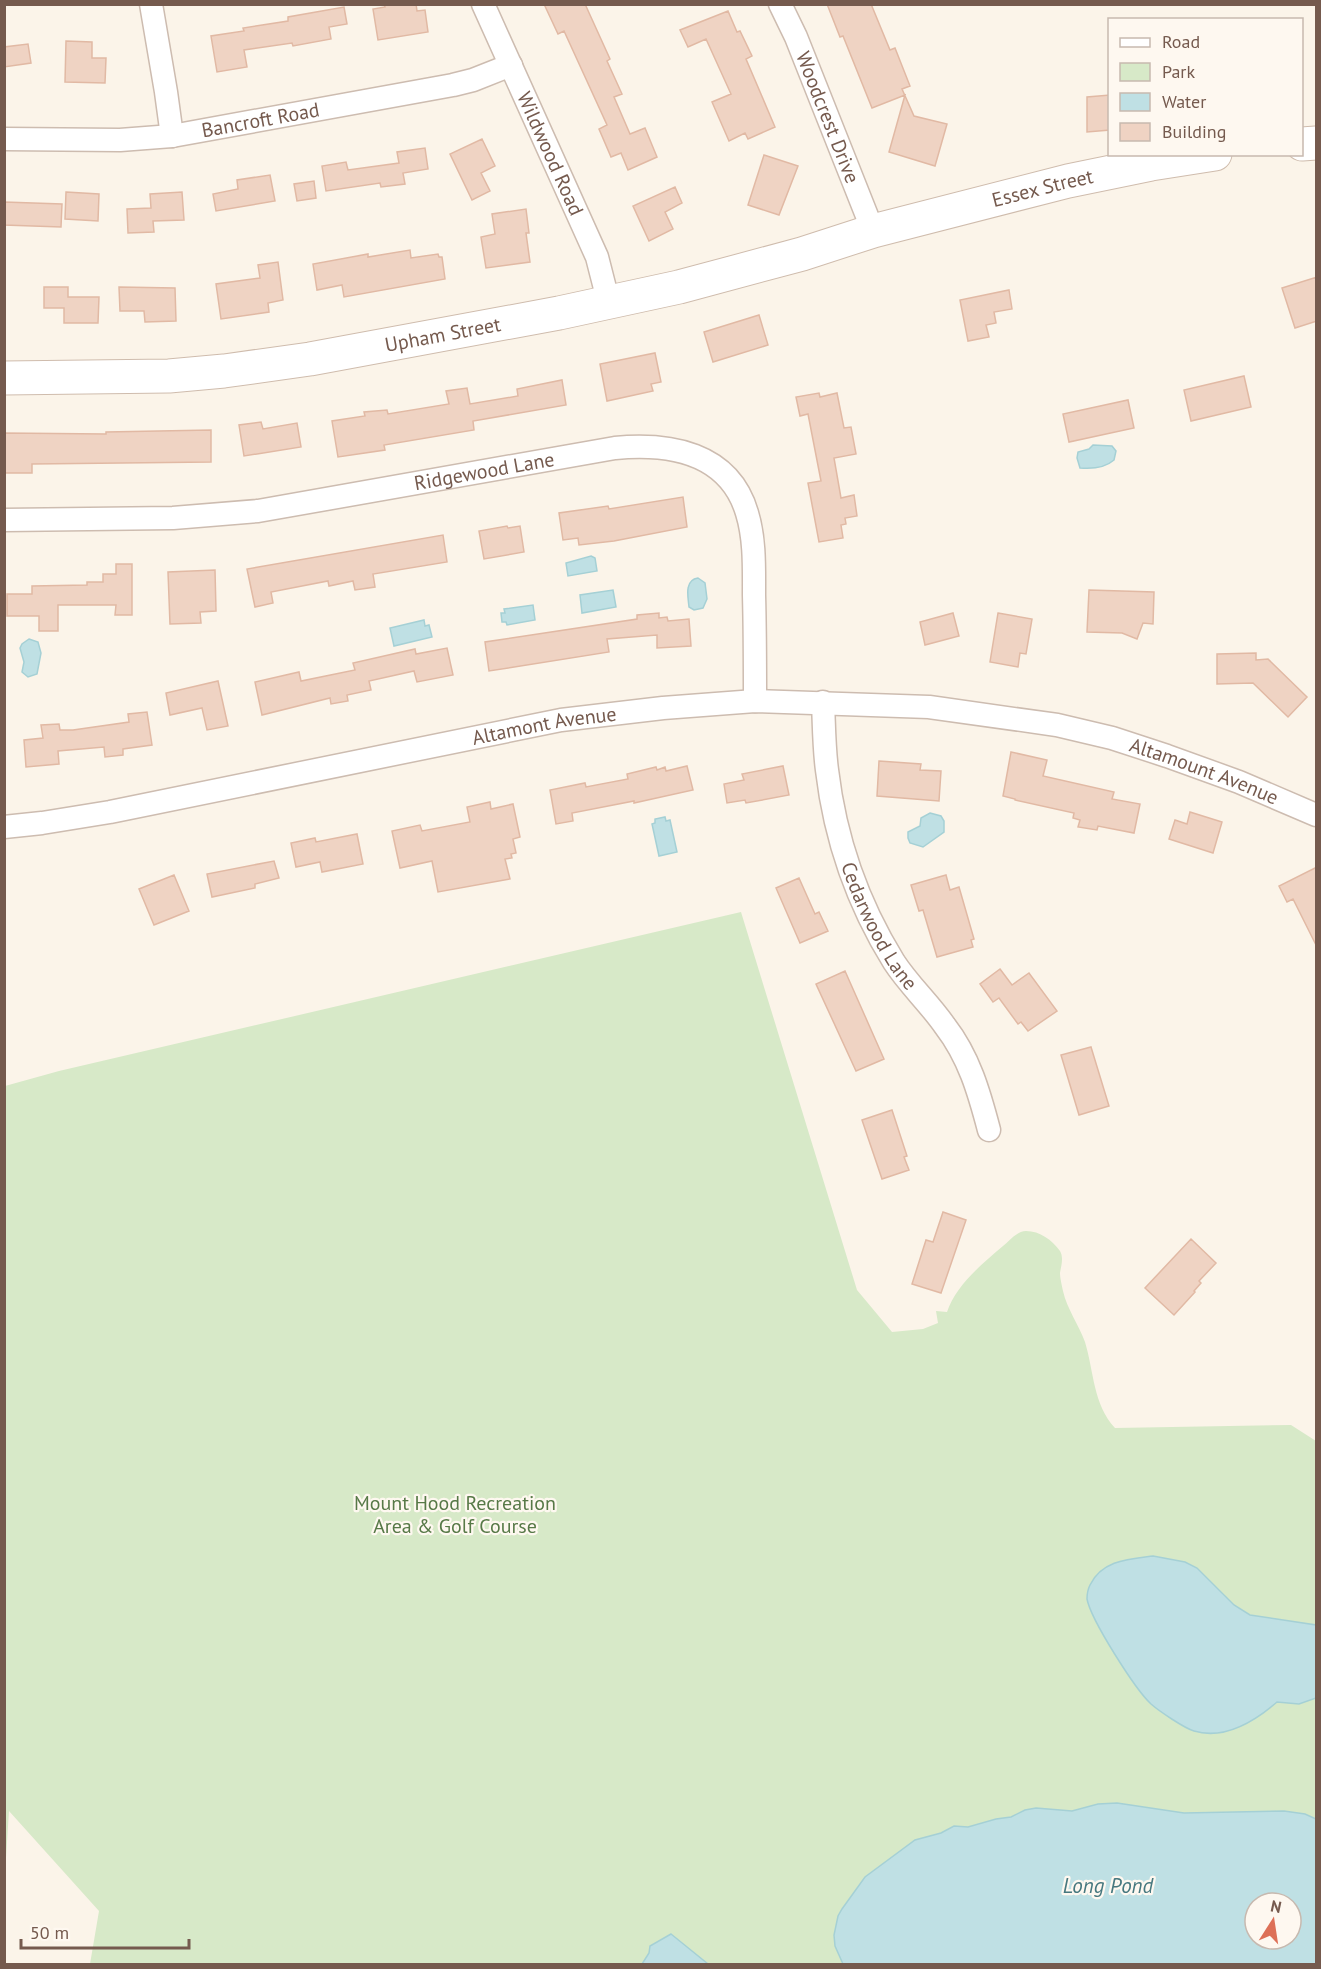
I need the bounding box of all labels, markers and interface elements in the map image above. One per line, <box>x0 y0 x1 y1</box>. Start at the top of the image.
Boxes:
legend <box>1108 18 1303 156</box>
text: Road <box>1162 30 1200 53</box>
street label: Woodcrest Drive <box>790 48 866 187</box>
text: Park <box>1162 60 1195 83</box>
street label: Wildwood Road <box>511 88 590 219</box>
text: Water <box>1162 90 1206 113</box>
street label: Bancroft Road <box>199 96 321 143</box>
text: Building <box>1162 120 1226 143</box>
street label: Essex Street <box>989 163 1096 213</box>
street label: Upham Street <box>383 311 503 358</box>
street label: Ridgewood Lane <box>412 446 556 496</box>
street label: Altamont Avenue <box>470 701 618 751</box>
street label: Altamount Avenue <box>1126 732 1283 810</box>
street label: Cedarwood Lane <box>835 858 923 995</box>
park label: Mount Hood Recreation Area & Golf Course <box>354 1490 556 1539</box>
water label: Long Pond <box>1063 1872 1155 1899</box>
north arrow <box>1243 1891 1303 1951</box>
text: N <box>1269 1895 1283 1917</box>
scale bar <box>21 1912 189 1950</box>
text: 50 m <box>30 1921 69 1944</box>

